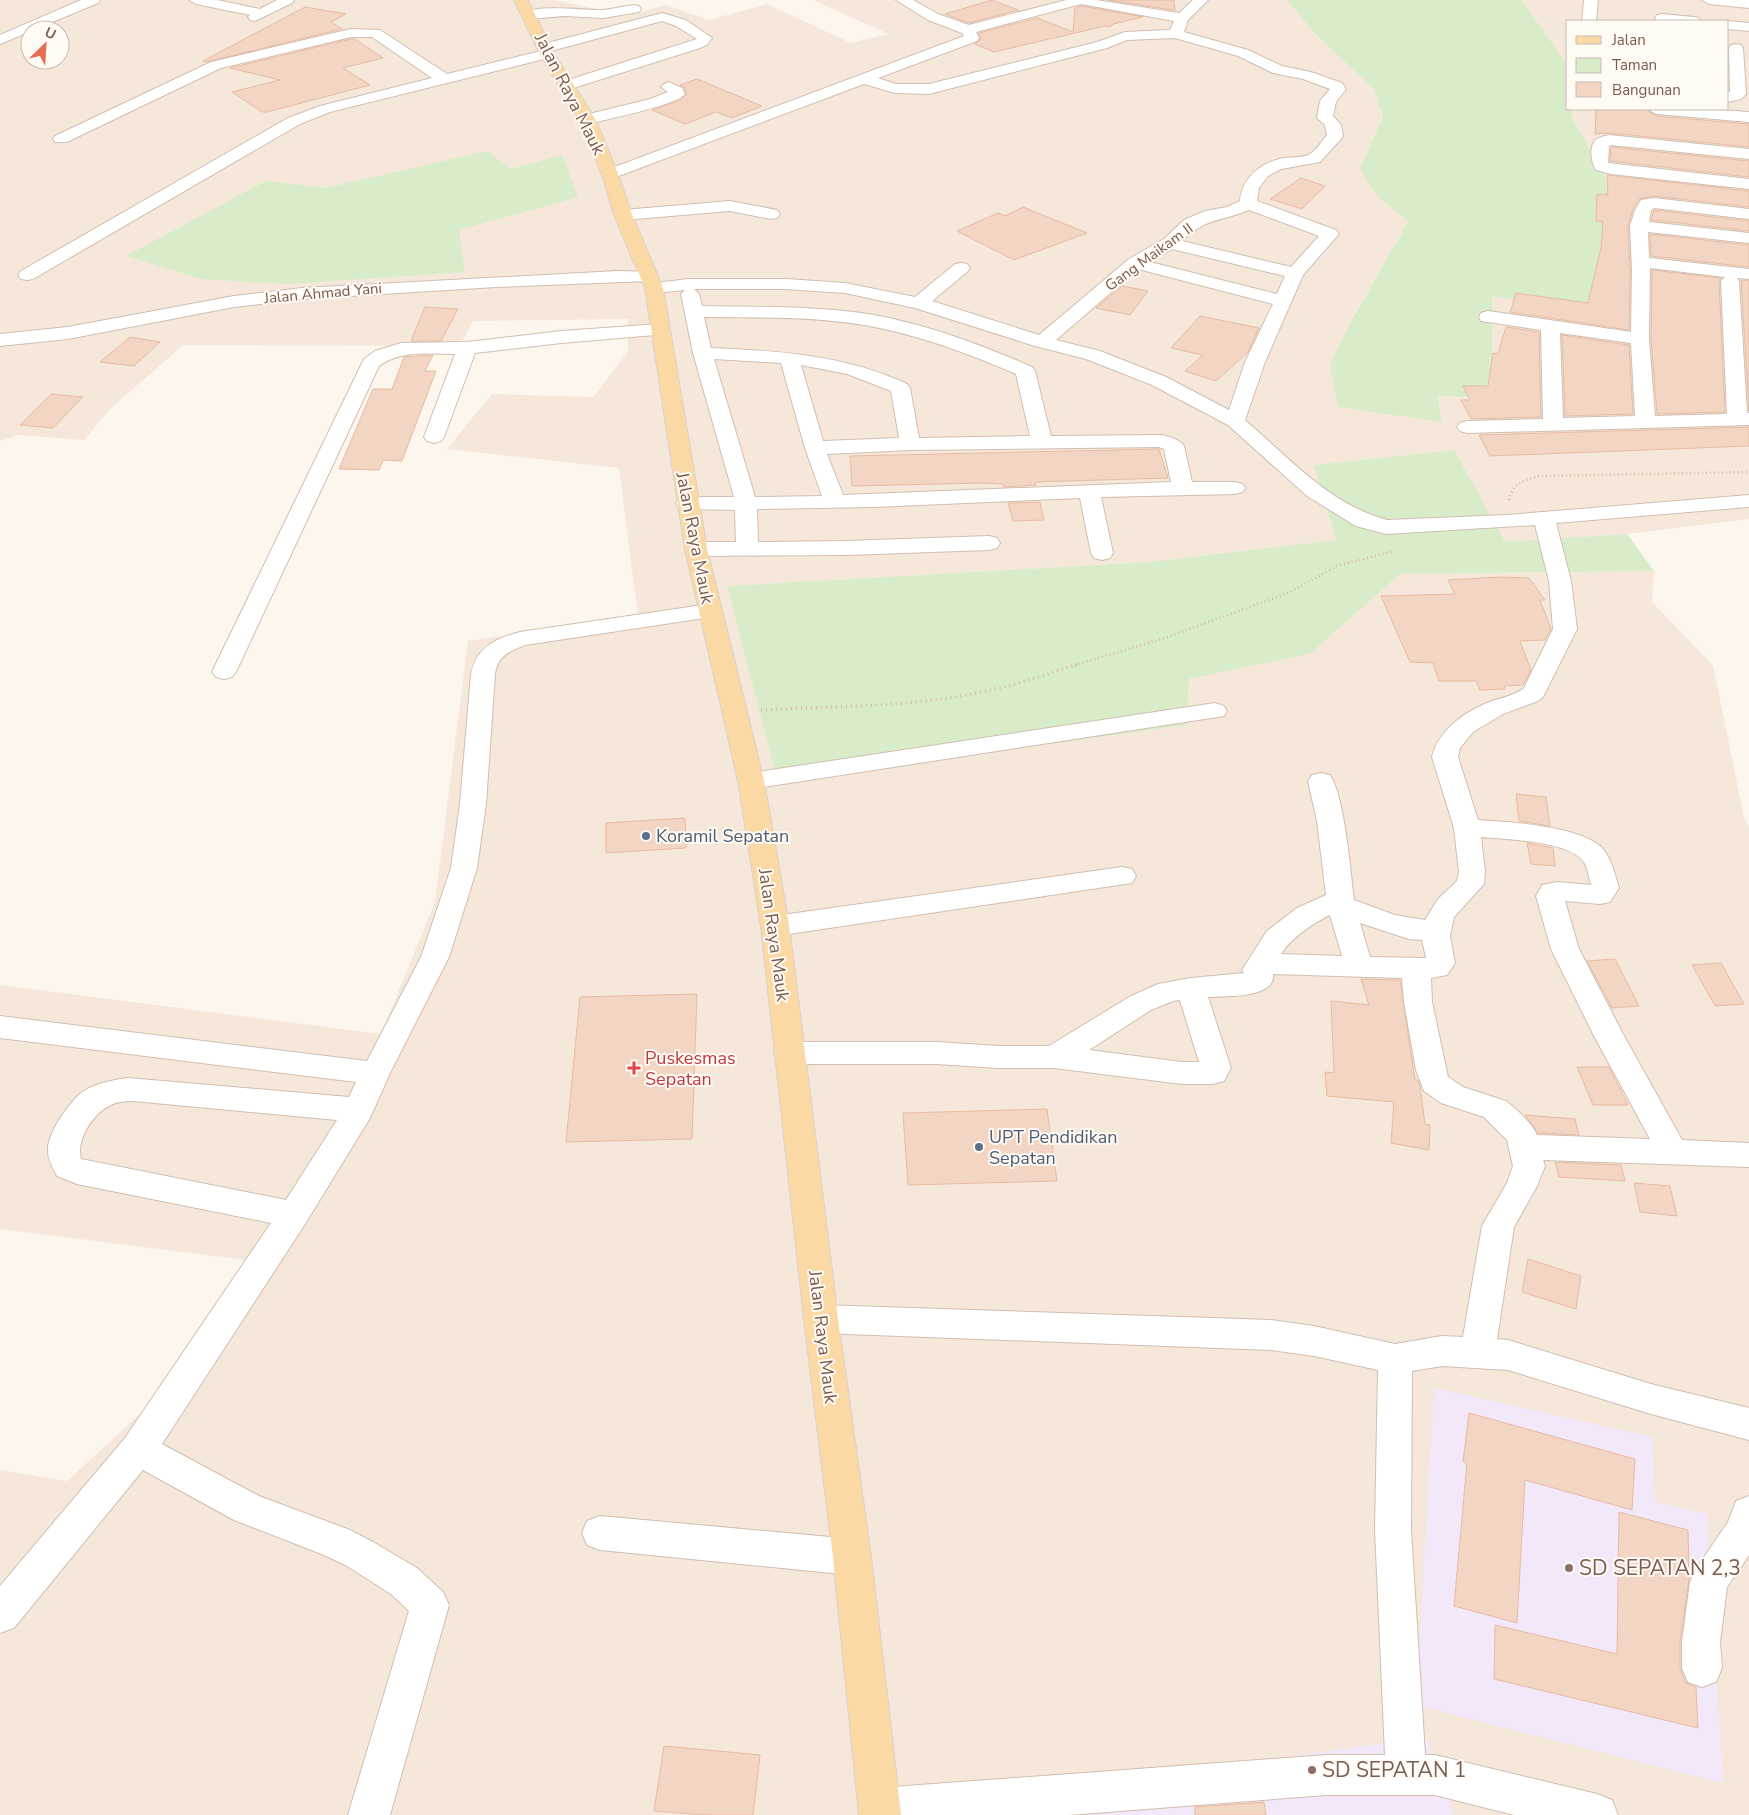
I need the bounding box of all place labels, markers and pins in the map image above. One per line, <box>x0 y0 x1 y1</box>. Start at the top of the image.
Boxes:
place label: Koramil Sepatan <box>656 824 789 848</box>
marker: Koramil Sepatan <box>640 830 652 842</box>
place label: Puskesmas Sepatan <box>645 1046 736 1091</box>
marker: Puskesmas Sepatan <box>627 1061 641 1075</box>
place label: UPT Pendidikan Sepatan <box>989 1125 1117 1170</box>
marker: UPT Pendidikan Sepatan <box>973 1141 985 1153</box>
place label: SD SEPATAN 2,3 <box>1579 1554 1741 1582</box>
marker: SD SEPATAN 2,3 <box>1563 1562 1575 1574</box>
place label: SD SEPATAN 1 <box>1322 1756 1466 1784</box>
marker: SD SEPATAN 1 <box>1306 1764 1318 1776</box>

